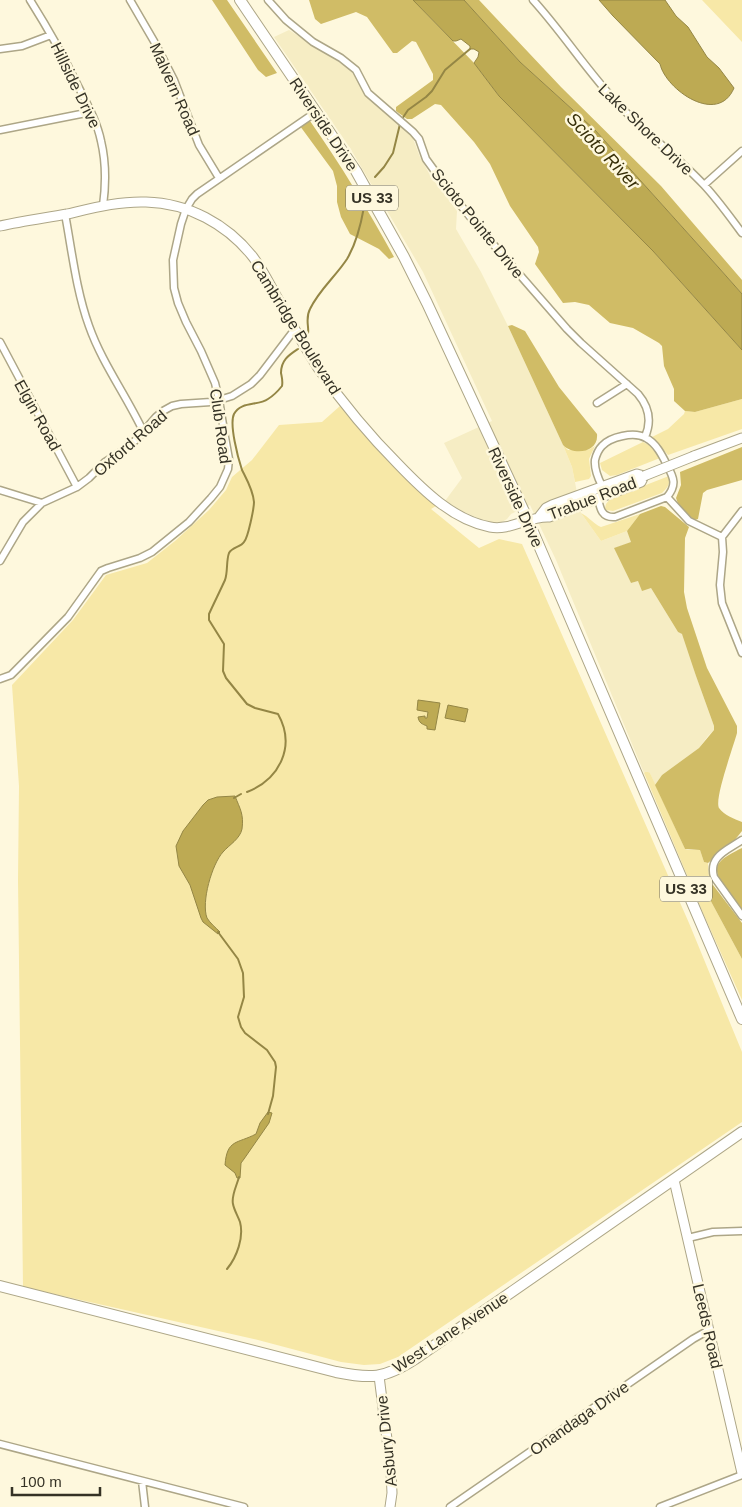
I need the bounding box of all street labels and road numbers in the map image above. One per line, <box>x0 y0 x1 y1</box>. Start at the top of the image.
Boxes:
street label: Hillside Drive <box>47 40 104 131</box>
street label: Malvern Road <box>147 40 203 138</box>
street label: Riverside Drive <box>286 75 361 174</box>
street label: Lake Shore Drive <box>595 80 696 178</box>
street label: Scioto Pointe Drive <box>428 165 527 282</box>
road number: US 33 <box>346 186 398 210</box>
street label: Cambridge Boulevard <box>247 257 344 397</box>
street label: Elgin Road <box>11 377 64 454</box>
street label: Club Road <box>207 387 234 465</box>
street label: Oxford Road <box>91 407 170 480</box>
street label: Riverside Drive <box>485 444 546 550</box>
street label: Trabue Road <box>546 474 639 523</box>
road number: US 33 <box>660 876 712 902</box>
street label: Leeds Road <box>690 1282 726 1370</box>
street label: West Lane Avenue <box>390 1289 511 1376</box>
street label: Onandaga Drive <box>527 1378 632 1459</box>
street label: Asbury Drive <box>373 1394 400 1487</box>

